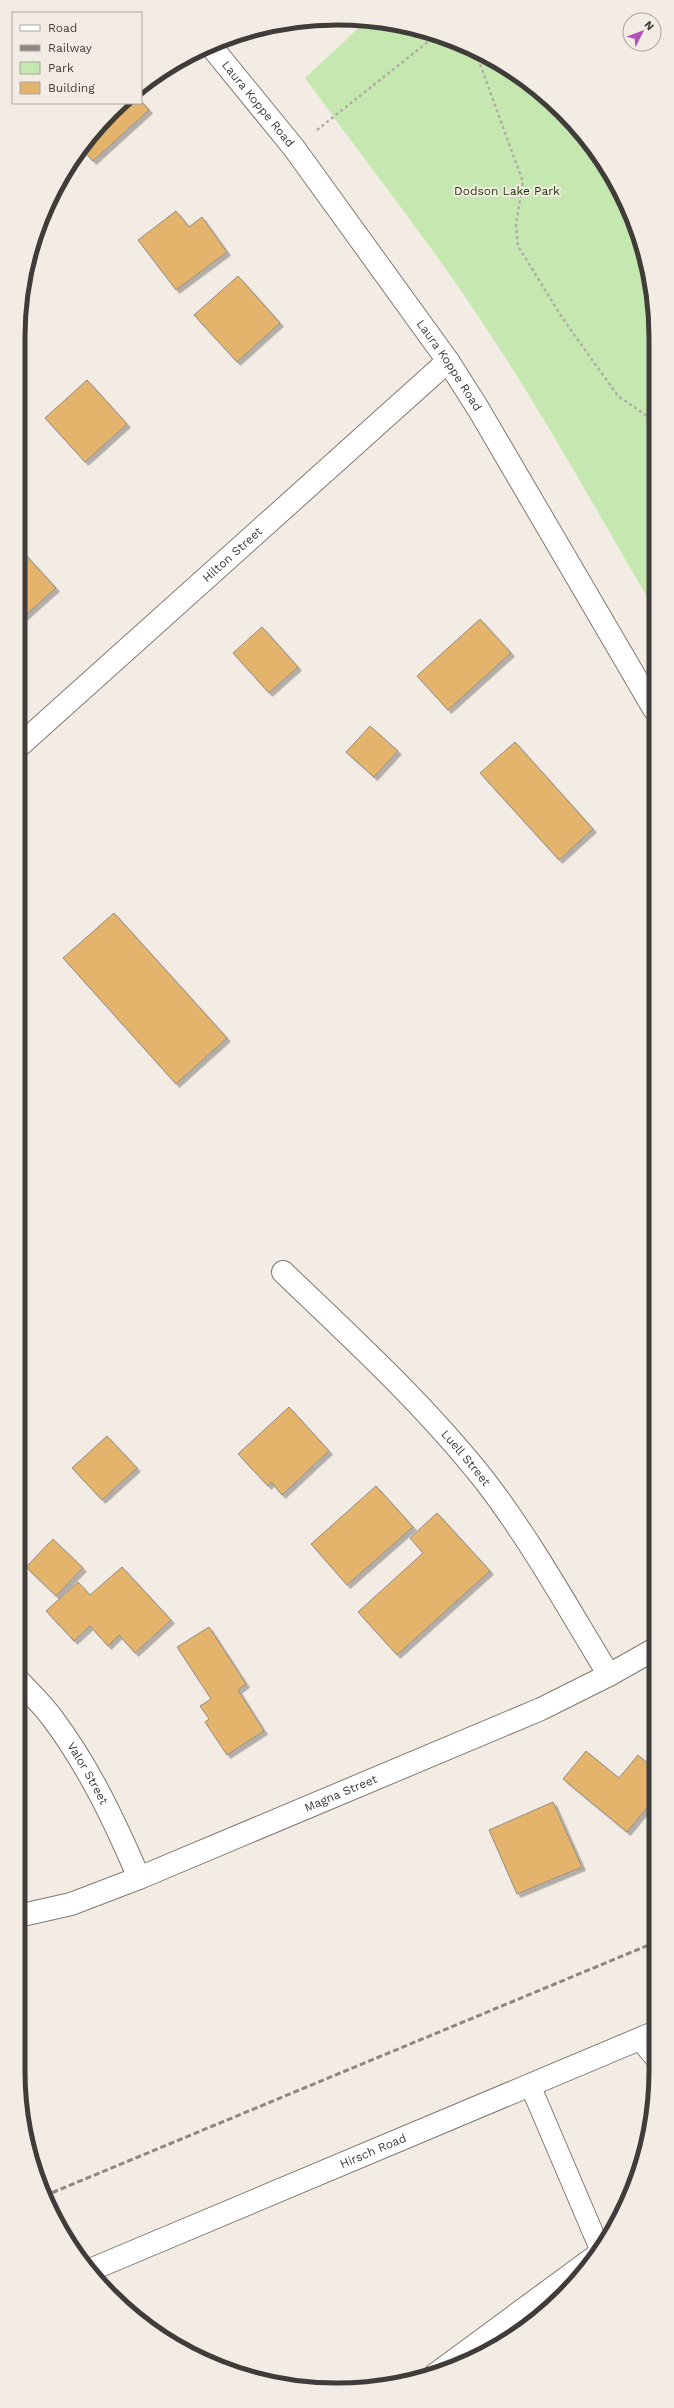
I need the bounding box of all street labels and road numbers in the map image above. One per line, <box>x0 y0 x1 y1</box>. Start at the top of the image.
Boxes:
street label: Laura Koppe Road <box>219 58 297 150</box>
street label: Laura Koppe Road <box>414 317 485 413</box>
street label: Hilton Street <box>200 524 265 585</box>
street label: Luell Street <box>438 1427 493 1489</box>
street label: Valor Street <box>64 1740 111 1807</box>
street label: Magna Street <box>302 1772 379 1815</box>
street label: Hirsch Road <box>338 2131 408 2171</box>

